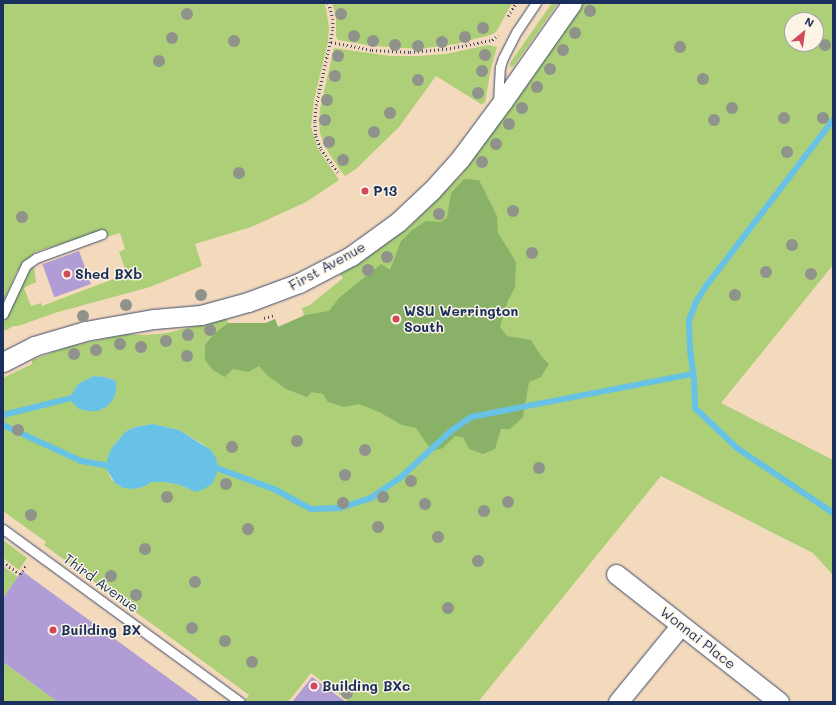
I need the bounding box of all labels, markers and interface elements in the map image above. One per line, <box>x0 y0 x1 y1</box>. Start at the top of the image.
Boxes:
north arrow <box>784 12 824 52</box>
text: N <box>802 13 817 31</box>
place label: P13 <box>373 183 397 199</box>
marker: P13 <box>360 186 370 196</box>
street label: First Avenue <box>286 238 368 294</box>
place label: Shed BXb <box>75 266 142 282</box>
marker: Shed BXb <box>62 269 72 279</box>
place label: WSU Werrington South <box>404 303 518 336</box>
marker: WSU Werrington South <box>391 314 401 324</box>
street label: Third Avenue <box>60 550 142 616</box>
street label: Wonnai Place <box>657 603 739 673</box>
place label: Building BX <box>61 622 141 638</box>
marker: Building BX <box>48 625 58 635</box>
place label: Building BXc <box>322 678 410 694</box>
marker: Building BXc <box>309 681 319 691</box>

